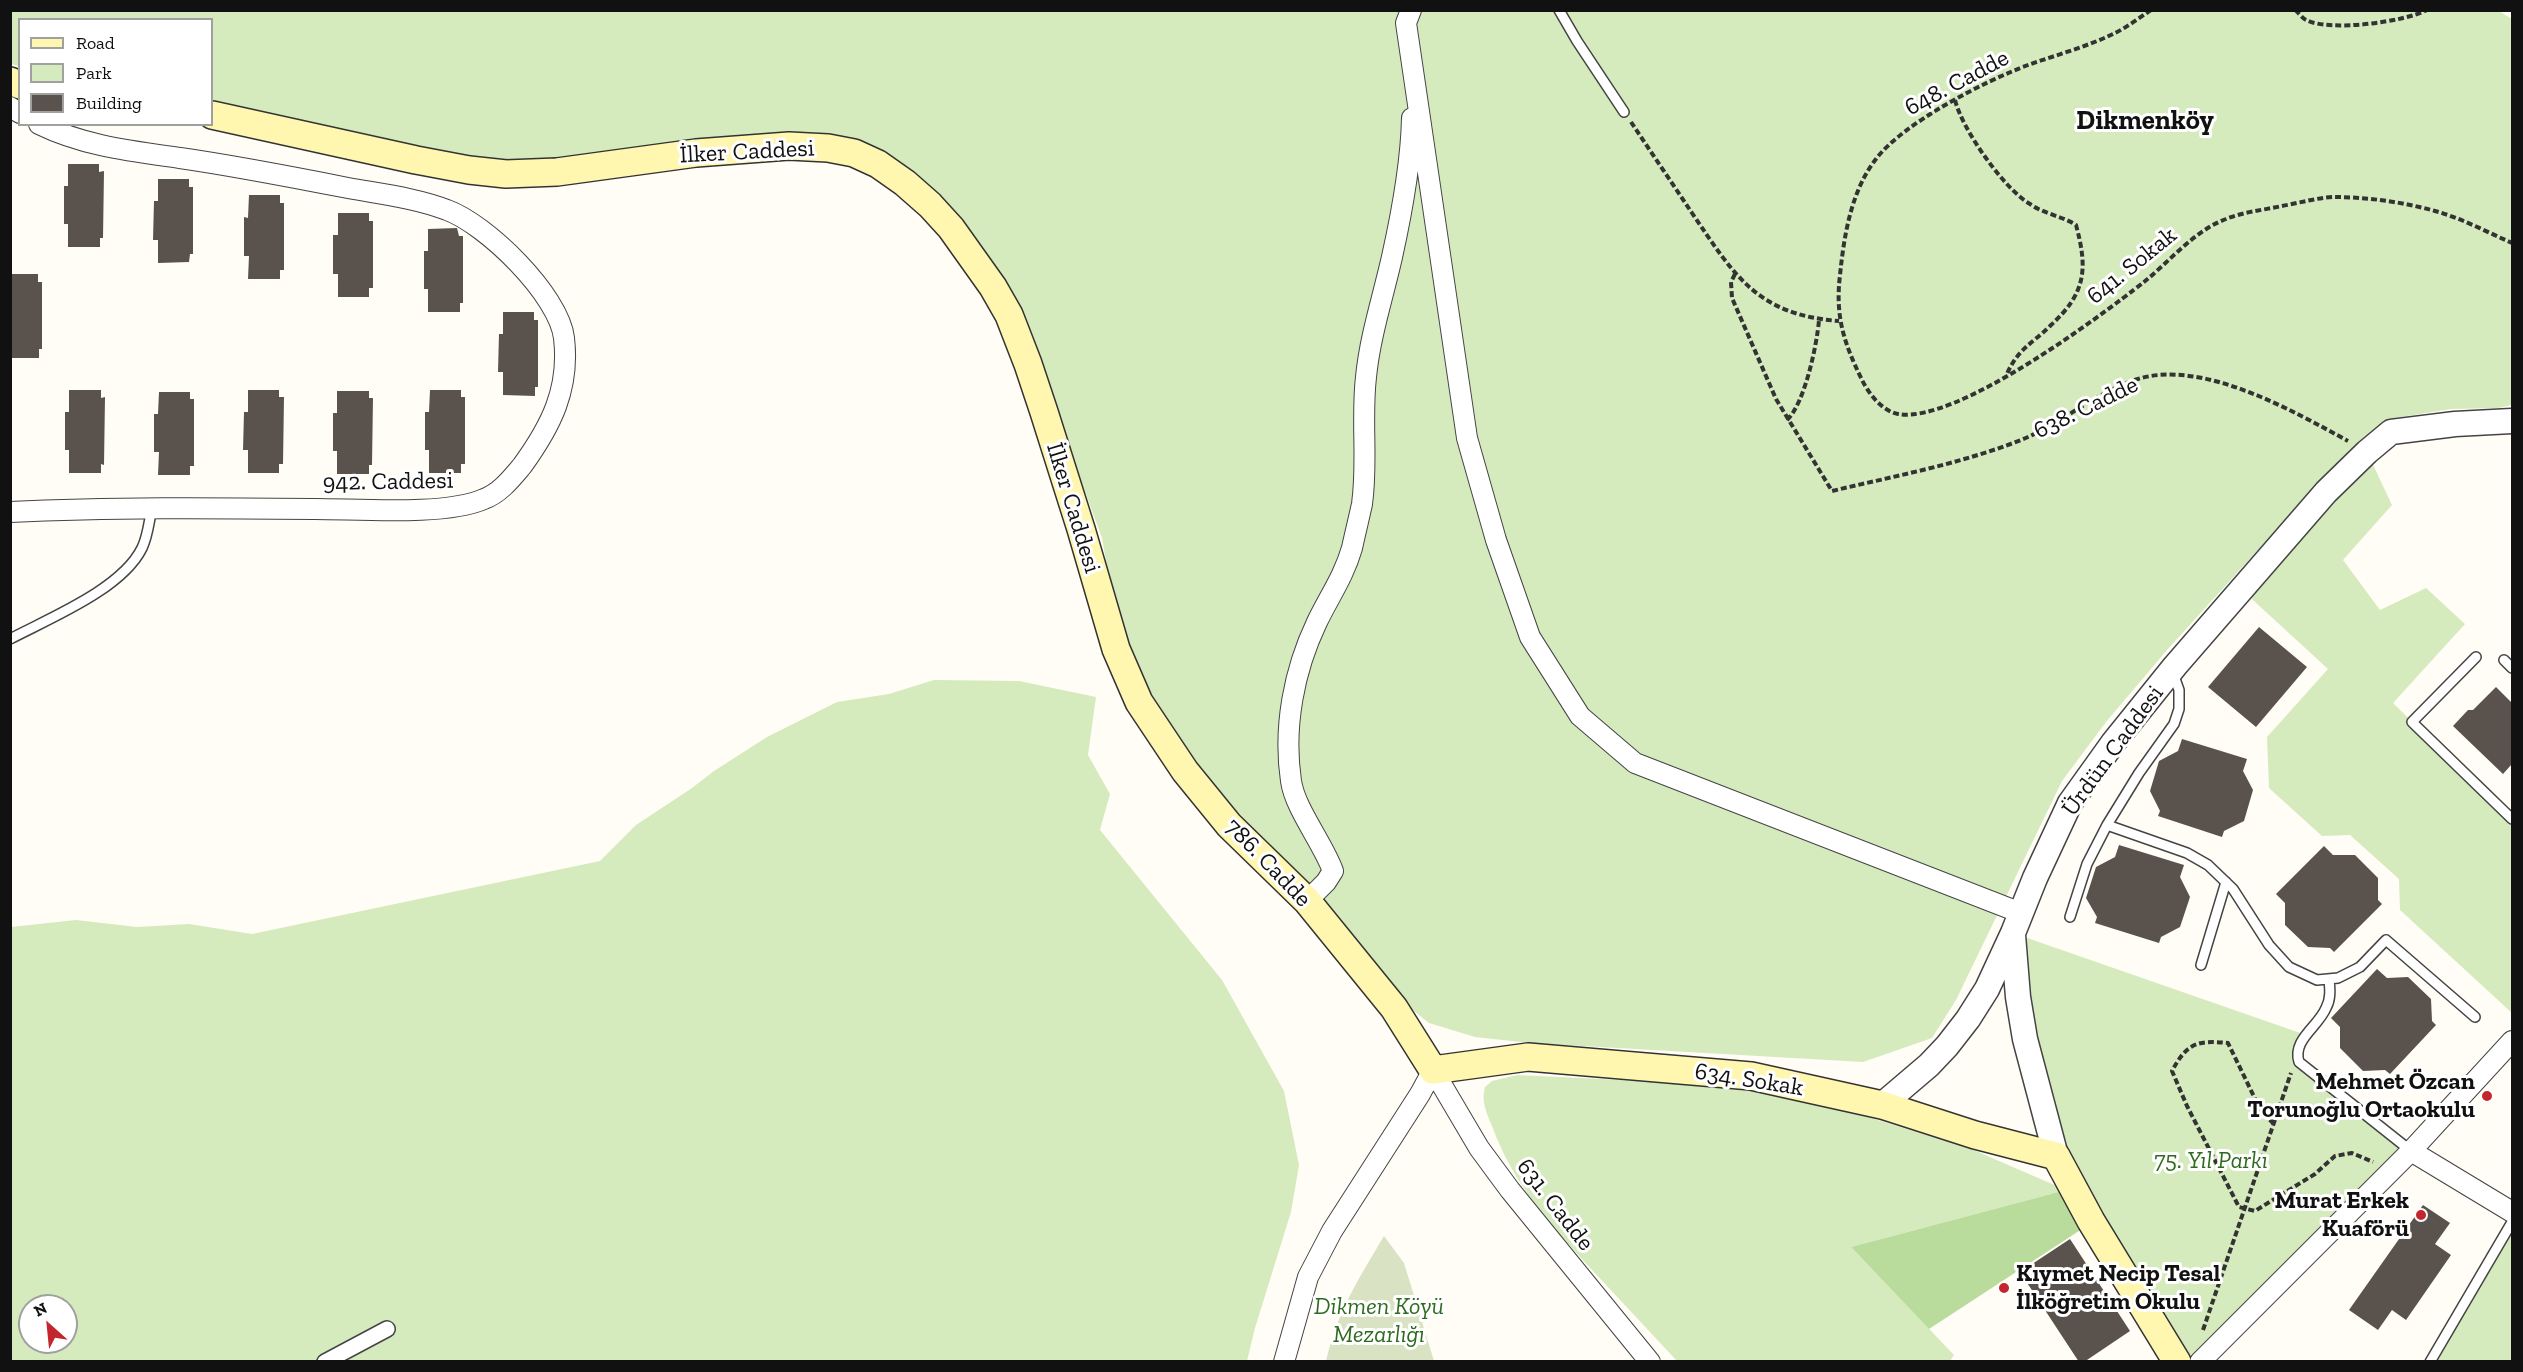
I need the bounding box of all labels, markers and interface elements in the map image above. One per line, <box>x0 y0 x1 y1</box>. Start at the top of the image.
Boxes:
legend <box>18 18 213 126</box>
text: Road <box>76 32 115 54</box>
street label: 648. Cadde <box>1900 44 2014 122</box>
text: Park <box>76 62 112 84</box>
text: Building <box>76 92 142 114</box>
district label: Dikmenköy <box>2076 105 2214 137</box>
street label: İlker Caddesi <box>679 134 815 170</box>
street label: 641. Sokak <box>2081 221 2183 311</box>
street label: 638. Cadde <box>2029 370 2143 446</box>
street label: İlker Caddesi <box>1040 439 1106 577</box>
street label: 942. Caddesi <box>323 466 453 498</box>
street label: Ürdün Caddesi <box>2056 680 2170 822</box>
street label: 786. Cadde <box>1219 813 1317 913</box>
street label: 634. Sokak <box>1693 1057 1805 1103</box>
place label: Mehmet Özcan Torunoğlu Ortaokulu <box>2247 1068 2475 1124</box>
marker: Mehmet Özcan Torunoğlu Ortaokulu <box>2480 1089 2494 1103</box>
park label: 75. Yıl Parkı <box>2154 1147 2268 1175</box>
street label: 631. Cadde <box>1510 1153 1600 1257</box>
place label: Murat Erkek Kuaförü <box>2274 1187 2409 1243</box>
marker: Murat Erkek Kuaförü <box>2414 1208 2428 1222</box>
place label: Kıymet Necip Tesal İlköğretim Okulu <box>2016 1260 2220 1316</box>
marker: Kıymet Necip Tesal İlköğretim Okulu <box>1997 1281 2011 1295</box>
park label: Dikmen Köyü Mezarlığı <box>1314 1293 1444 1349</box>
north arrow <box>18 1294 78 1354</box>
text: N <box>31 1298 50 1321</box>

